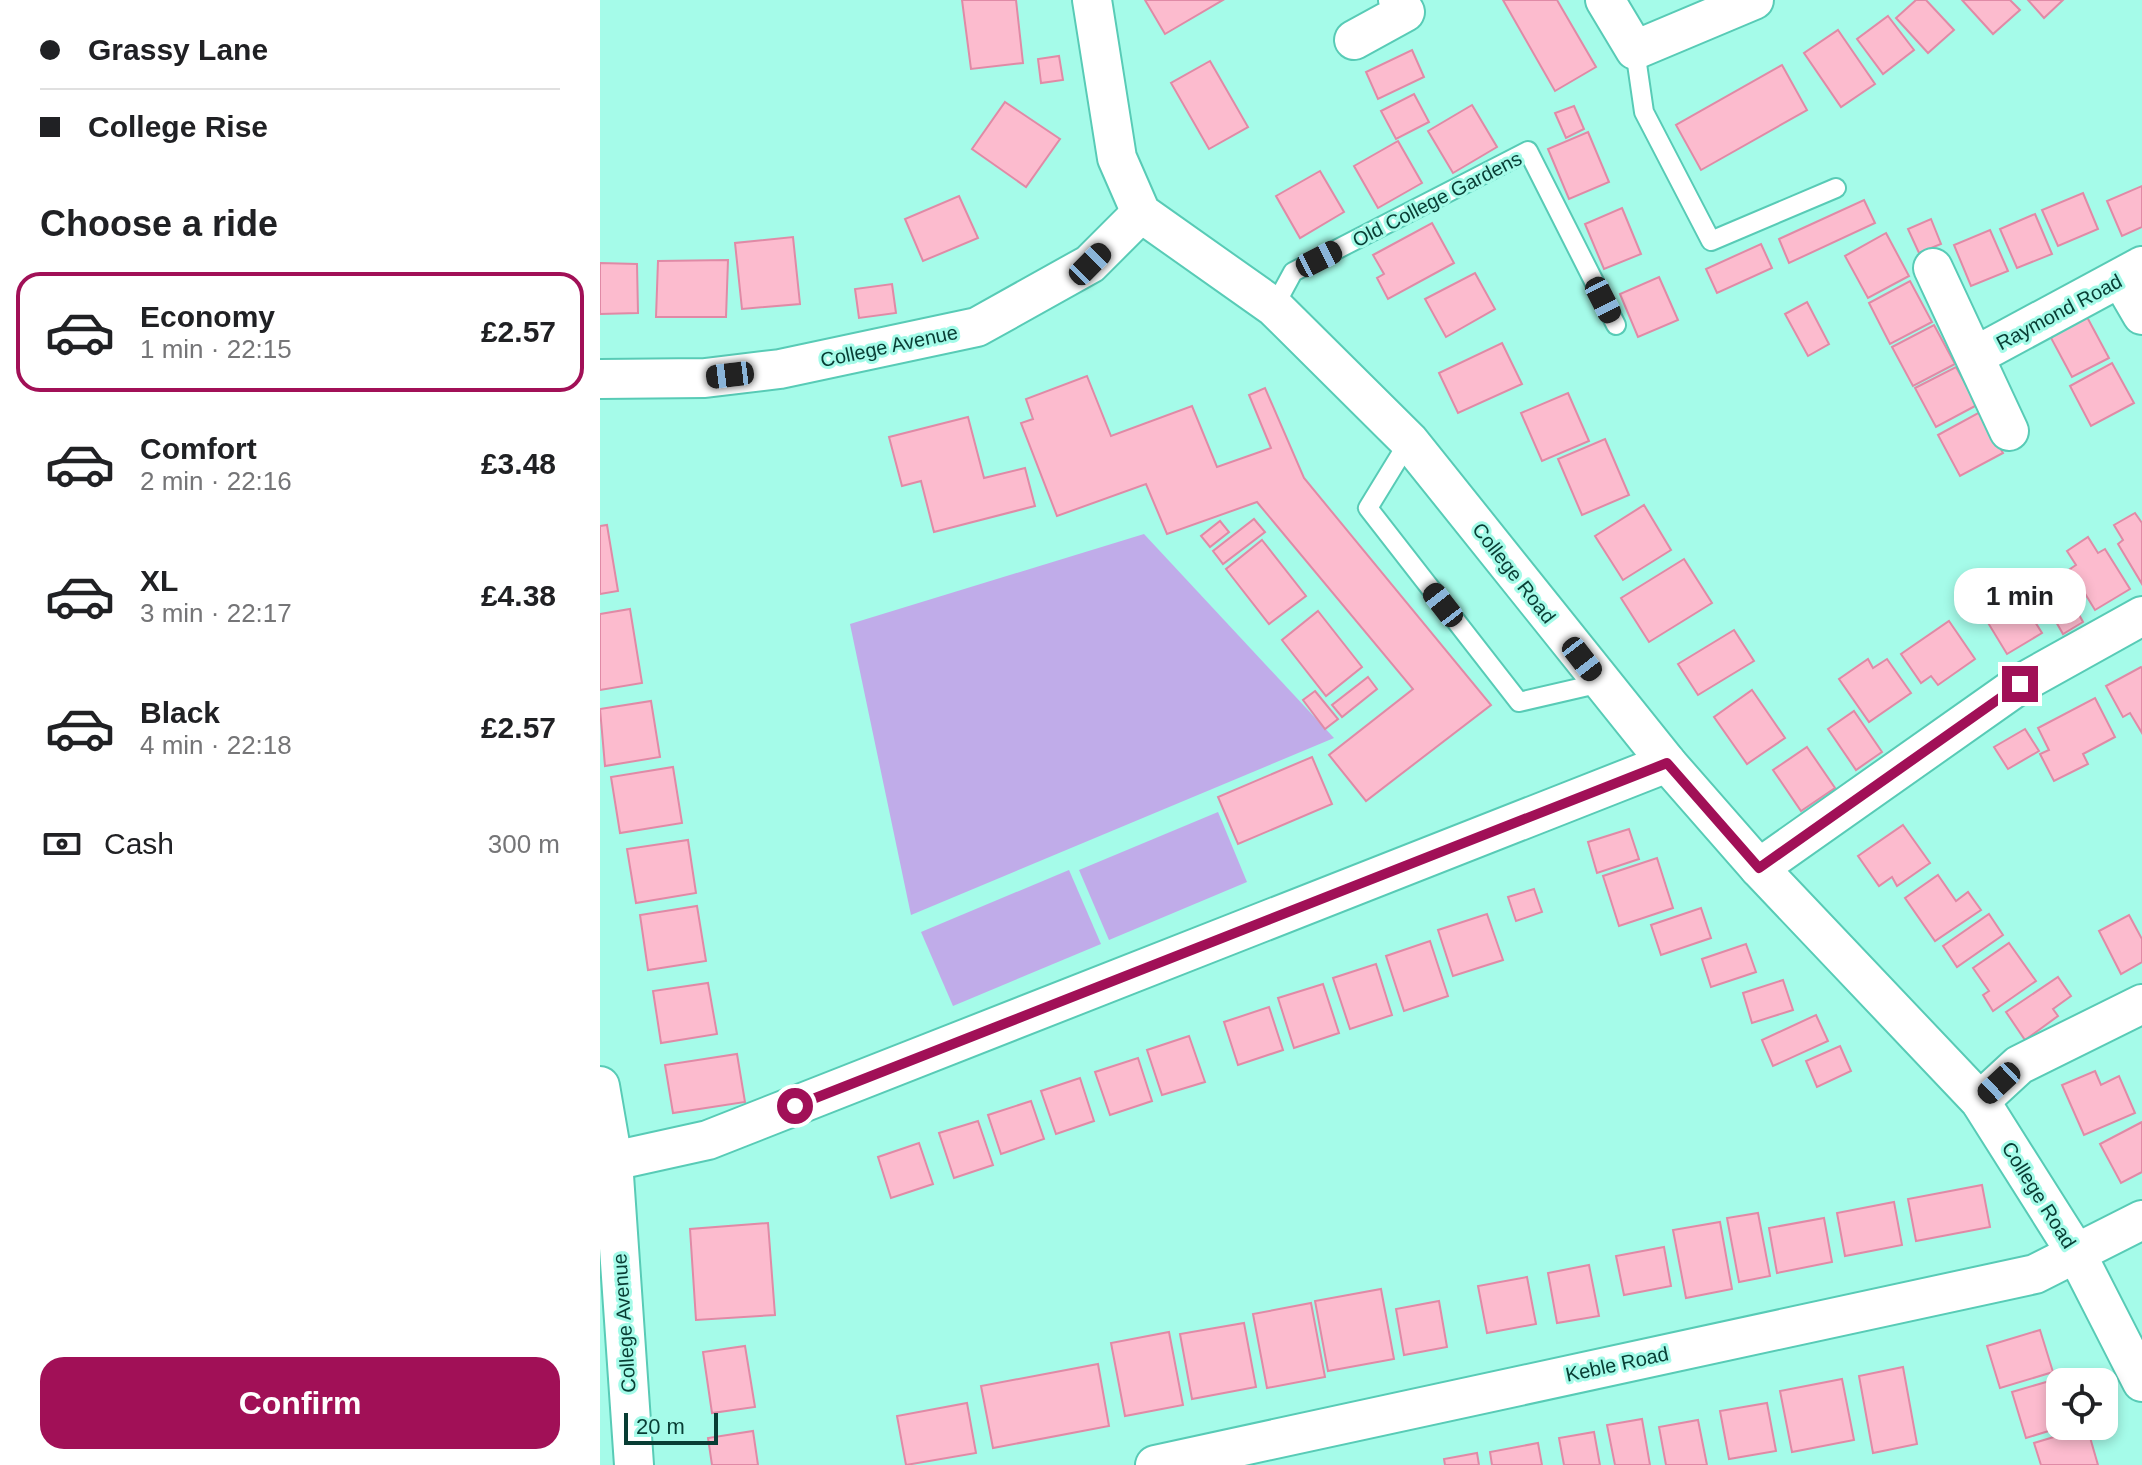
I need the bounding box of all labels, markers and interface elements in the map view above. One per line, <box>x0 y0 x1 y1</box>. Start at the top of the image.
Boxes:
text: Grassy Lane <box>88 33 268 66</box>
text: College Rise <box>88 110 268 143</box>
street label: Old College Gardens <box>1349 147 1525 251</box>
text: Choose a ride <box>40 203 278 244</box>
car <box>1292 237 1346 281</box>
car <box>1065 239 1115 289</box>
street label: Raymond Road <box>1992 270 2126 354</box>
car <box>1581 273 1625 327</box>
icon: car <box>44 296 116 368</box>
text: Economy <box>140 300 275 333</box>
text: £2.57 <box>481 315 556 348</box>
street label: College Avenue <box>818 321 960 371</box>
text: 1 min · 22:15 <box>140 334 292 364</box>
car <box>705 360 755 390</box>
icon: car <box>44 428 116 500</box>
text: Comfort <box>140 432 257 465</box>
text: £3.48 <box>481 447 556 480</box>
text: 2 min · 22:16 <box>140 466 292 496</box>
street label: College Road <box>1468 518 1560 628</box>
icon: car <box>44 560 116 632</box>
text: XL <box>140 564 178 597</box>
callout: 1 min <box>1954 568 2086 624</box>
text: £4.38 <box>481 579 556 612</box>
car <box>1419 579 1467 631</box>
text: 1 min <box>1986 581 2054 611</box>
text: 3 min · 22:17 <box>140 598 292 628</box>
car <box>1558 633 1606 685</box>
route end <box>2002 666 2038 702</box>
icon: car <box>44 692 116 764</box>
text: Black <box>140 696 220 729</box>
text: £2.57 <box>481 711 556 744</box>
text: 4 min · 22:18 <box>140 730 292 760</box>
icon: cash <box>40 822 84 866</box>
text: Cash <box>104 827 174 860</box>
text: 300 m <box>488 829 560 859</box>
car <box>1973 1058 2025 1108</box>
route start <box>777 1088 813 1124</box>
street label: College Road <box>1998 1138 2080 1252</box>
street label: College Avenue <box>608 1253 640 1393</box>
street label: Keble Road <box>1564 1342 1670 1386</box>
button: Confirm <box>40 1357 560 1449</box>
map controls <box>2046 1368 2118 1440</box>
button: locate <box>2046 1368 2118 1440</box>
scale bar <box>624 1409 718 1445</box>
text: 20 m <box>636 1414 685 1439</box>

